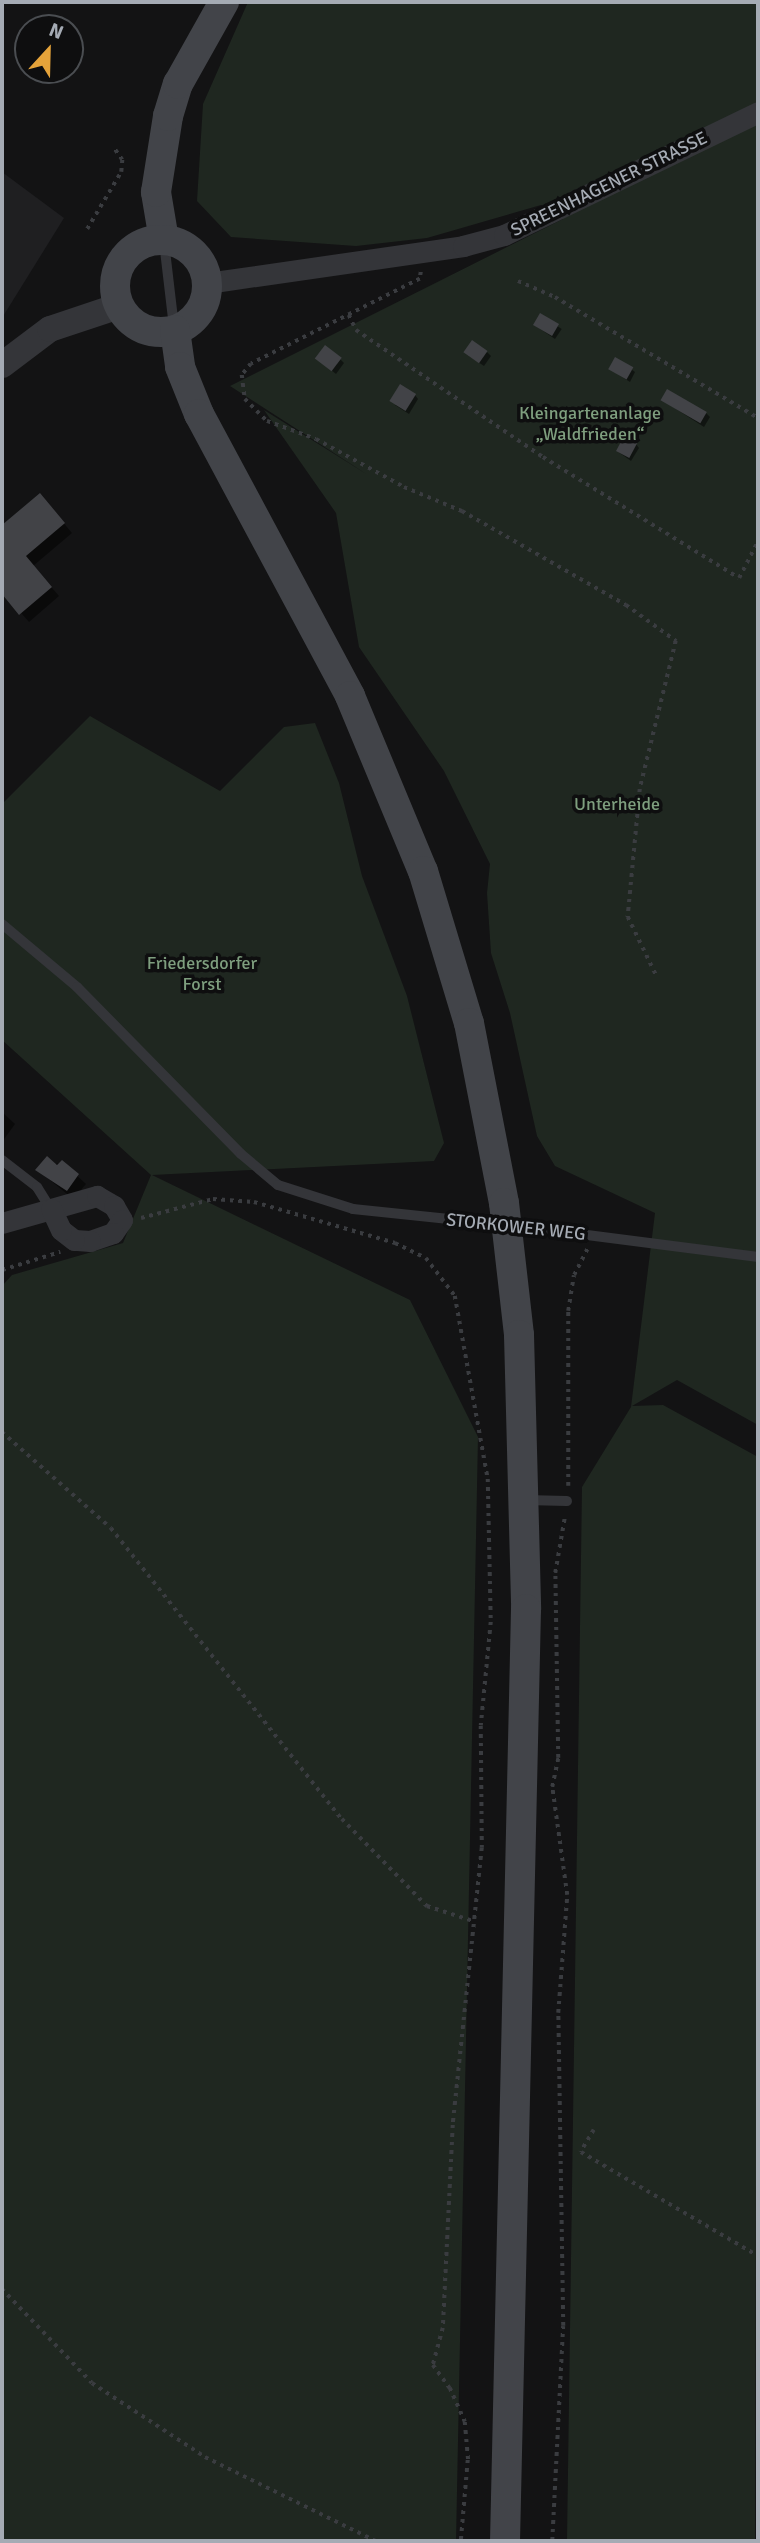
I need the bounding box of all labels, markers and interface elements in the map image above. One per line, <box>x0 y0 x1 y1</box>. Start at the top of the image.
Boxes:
north arrow <box>14 14 84 84</box>
text: N <box>45 18 67 45</box>
street label: SPREENHAGENER STRASSE <box>507 127 711 241</box>
park label: Kleingartenanlage „Waldfrieden“ <box>519 403 661 446</box>
park label: Unterheide <box>574 793 660 815</box>
park label: Friedersdorfer Forst <box>147 953 257 996</box>
street label: STORKOWER WEG <box>445 1209 587 1245</box>

